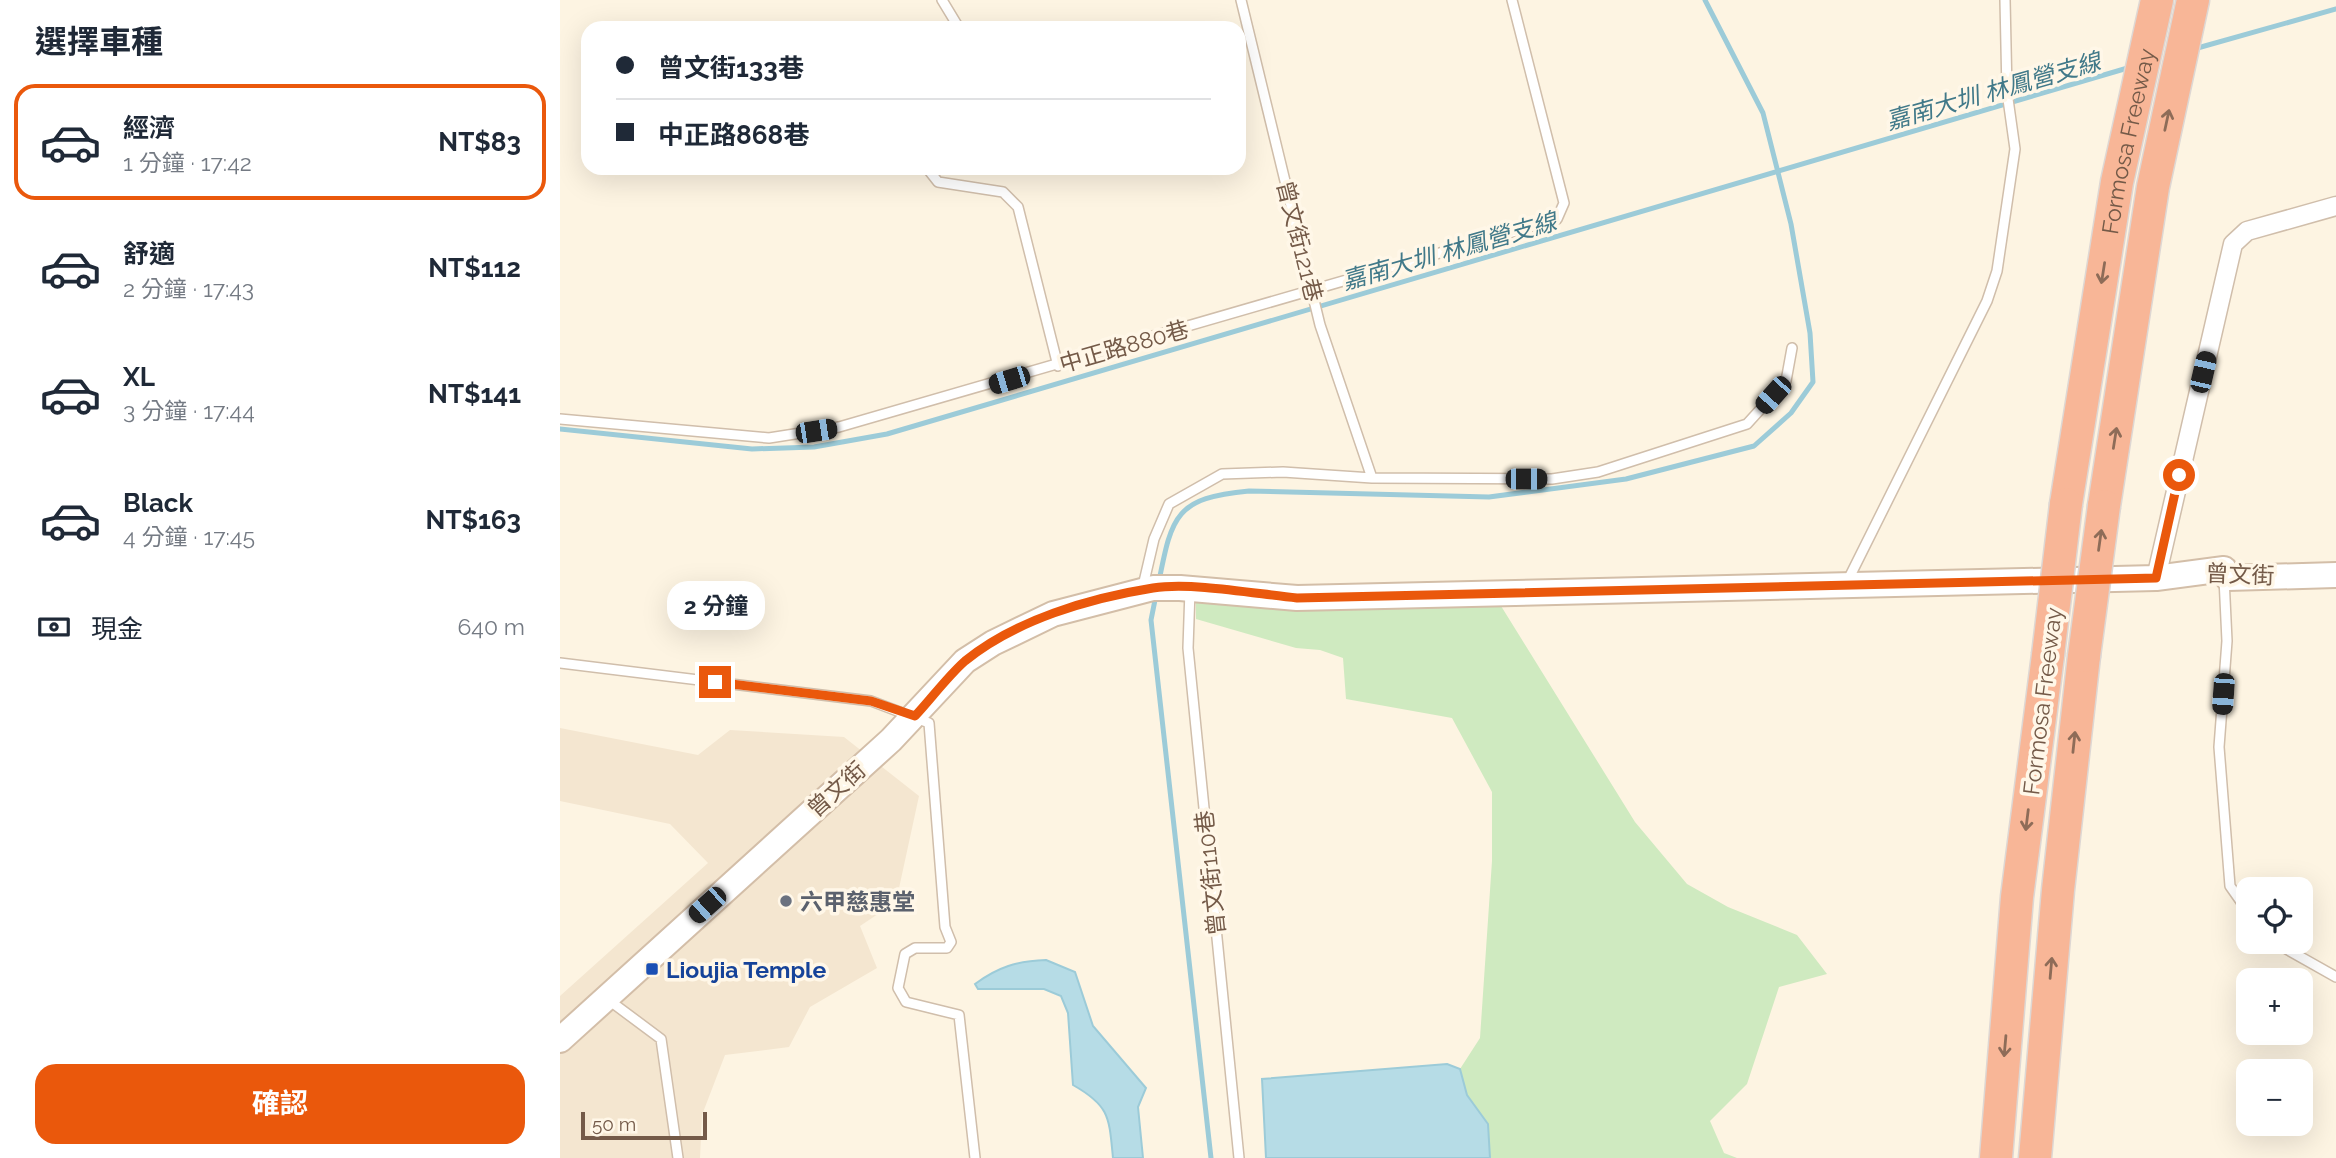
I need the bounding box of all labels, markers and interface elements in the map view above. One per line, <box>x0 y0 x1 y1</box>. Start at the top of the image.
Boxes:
text: 選擇車種 <box>35 23 163 60</box>
water label: 嘉南大圳 林鳳營支線 <box>1882 46 2107 136</box>
street label: Formosa Freeway <box>2095 46 2159 236</box>
text: 曾文街133巷 <box>658 53 804 83</box>
one-way arrow <box>2161 109 2175 132</box>
icon: car <box>39 111 102 174</box>
text: 經濟 <box>123 113 175 143</box>
text: 中正路868巷 <box>658 120 809 150</box>
text: NT$83 <box>438 127 521 157</box>
text: 1 分鐘 · 17:42 <box>123 149 252 176</box>
street label: 曾文街121巷 <box>1272 178 1328 304</box>
water label: 嘉南大圳 林鳳營支線 <box>1338 206 1563 296</box>
icon: car <box>39 237 102 300</box>
text: 舒適 <box>123 239 175 269</box>
text: NT$112 <box>428 253 521 283</box>
one-way arrow <box>2096 261 2109 284</box>
text: 2 分鐘 · 17:43 <box>123 275 254 302</box>
street label: 中正路880巷 <box>1056 315 1192 377</box>
car <box>2189 349 2218 395</box>
text: XL <box>123 362 155 392</box>
icon: car <box>39 363 102 426</box>
car <box>986 364 1033 396</box>
car <box>1752 372 1795 418</box>
text: NT$141 <box>428 379 521 409</box>
text: 3 分鐘 · 17:44 <box>123 397 255 424</box>
car <box>794 417 839 445</box>
one-way arrow <box>2108 428 2121 450</box>
route start <box>2163 459 2195 491</box>
car <box>1506 469 1548 490</box>
text: Black <box>123 488 193 518</box>
icon: car <box>39 489 102 552</box>
text: NT$163 <box>426 505 521 535</box>
text: 4 分鐘 · 17:45 <box>123 523 255 550</box>
one-way arrow <box>2093 529 2106 551</box>
street label: 曾文街 <box>2205 559 2275 589</box>
callout: 2 分鐘 <box>666 580 764 630</box>
text: 2 分鐘 <box>684 592 748 619</box>
street label: Formosa Freeway <box>2017 606 2067 796</box>
icon: cash <box>35 608 73 646</box>
text: 640 m <box>457 613 525 640</box>
text: 現金 <box>91 614 143 644</box>
route end <box>699 666 731 698</box>
car <box>2212 672 2235 716</box>
one-way arrow <box>2068 731 2081 753</box>
street label: 曾文街 <box>801 756 871 822</box>
one-way arrow <box>2021 808 2034 830</box>
street label: 曾文街110巷 <box>1190 809 1230 937</box>
map controls <box>2236 877 2313 1136</box>
button: locate <box>2236 877 2313 954</box>
car <box>685 883 730 927</box>
place label: 六甲慈惠堂 <box>800 888 915 915</box>
marker: 六甲慈惠堂 <box>778 893 794 909</box>
place label: Lioujia Temple <box>666 956 826 983</box>
one-way arrow <box>2045 957 2058 980</box>
marker: Lioujia Temple <box>644 961 660 977</box>
button: + <box>2236 968 2313 1045</box>
one-way arrow <box>1998 1034 2011 1057</box>
button: − <box>2236 1059 2313 1136</box>
button: 確認 <box>35 1064 525 1144</box>
scale bar <box>581 1109 707 1141</box>
text: 50 m <box>592 1113 636 1135</box>

